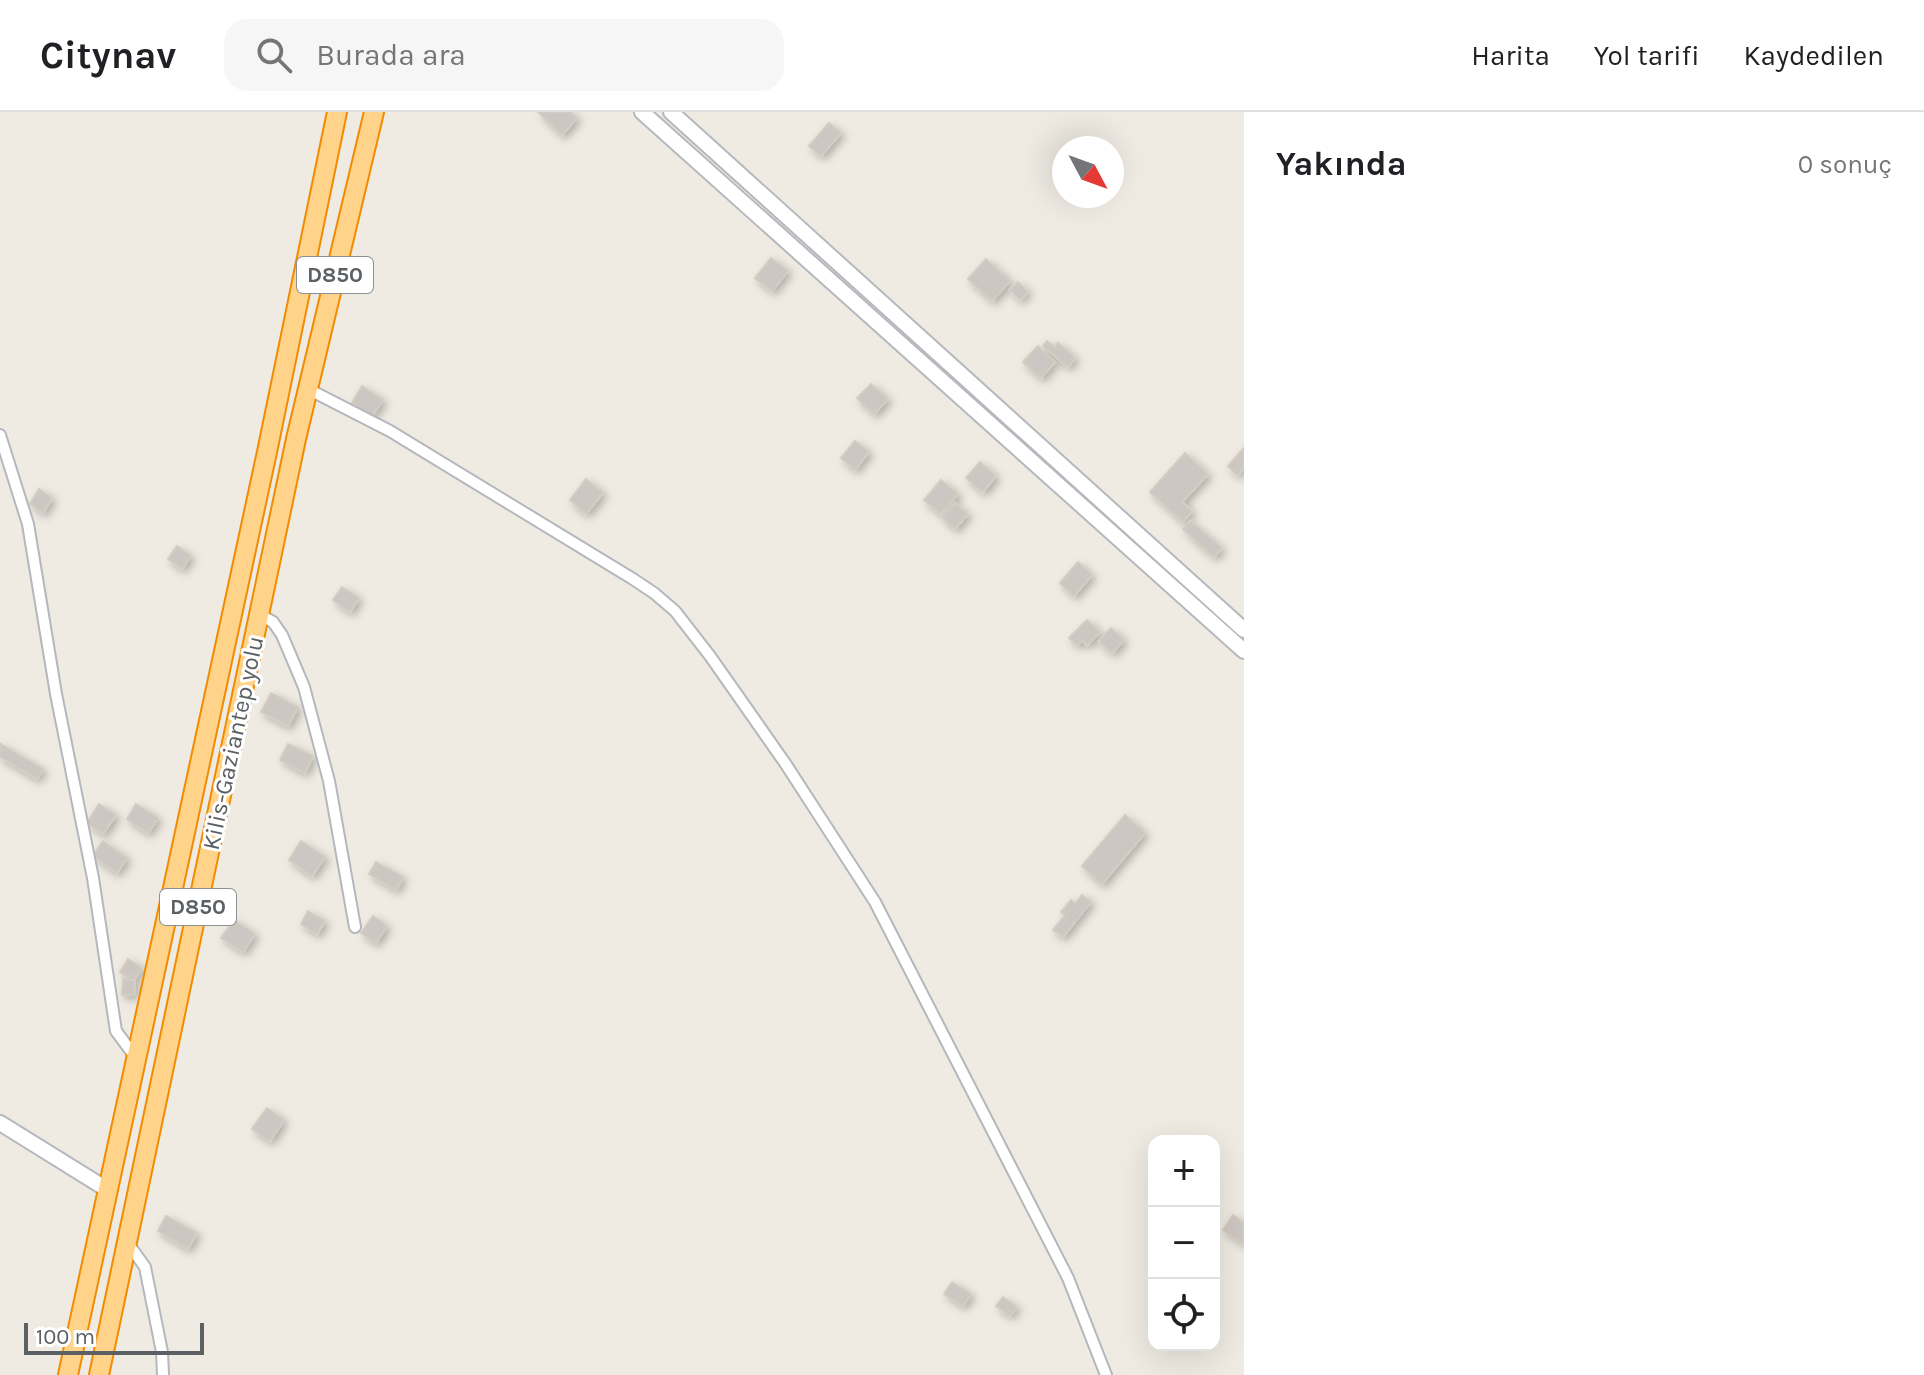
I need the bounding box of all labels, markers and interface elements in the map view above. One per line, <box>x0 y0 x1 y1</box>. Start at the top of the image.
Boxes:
search box <box>224 19 784 91</box>
text: Citynav <box>40 33 176 78</box>
icon: search <box>252 33 296 77</box>
text: Burada ara <box>316 37 466 73</box>
text: Harita <box>1471 39 1550 72</box>
text: Yol tarifi <box>1594 39 1700 72</box>
text: Kaydedilen <box>1744 39 1884 72</box>
north arrow <box>1052 136 1124 208</box>
text: Yakında <box>1276 144 1407 184</box>
text: 0 sonuç <box>1798 149 1892 180</box>
road number: D850 <box>297 257 373 293</box>
street label: Kilis-Gaziantep yolu <box>197 633 269 853</box>
road number: D850 <box>160 889 236 925</box>
map controls <box>1148 1135 1220 1351</box>
button: + <box>1148 1135 1220 1207</box>
button: − <box>1148 1207 1220 1279</box>
button: locate <box>1148 1279 1220 1351</box>
scale bar <box>24 1319 204 1355</box>
text: 100 m <box>36 1324 95 1350</box>

